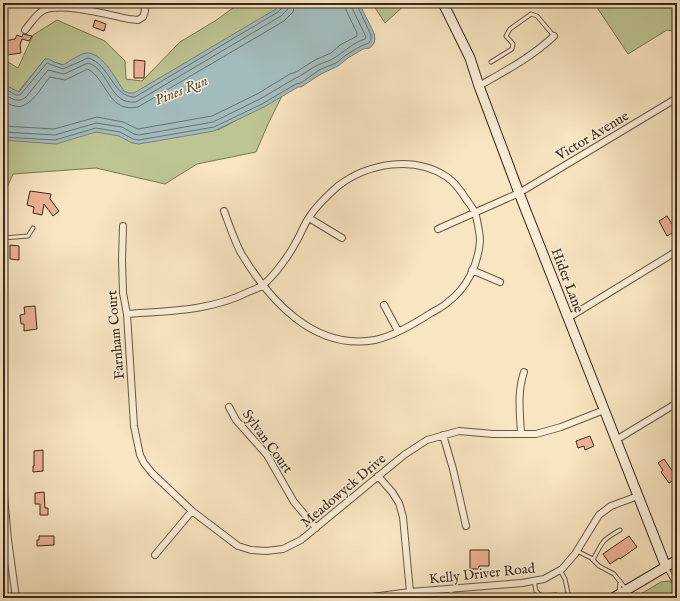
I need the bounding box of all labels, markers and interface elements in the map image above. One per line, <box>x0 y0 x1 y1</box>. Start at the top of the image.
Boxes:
water label: Pines Run <box>152 71 211 110</box>
street label: Victor Avenue <box>552 107 633 165</box>
street label: Hider Lane <box>547 246 588 316</box>
street label: Farnham Court <box>103 289 129 380</box>
street label: Sylvan Court <box>238 406 297 477</box>
street label: Meadowyck Drive <box>297 450 390 532</box>
street label: Kelly Driver Road <box>428 559 537 589</box>

